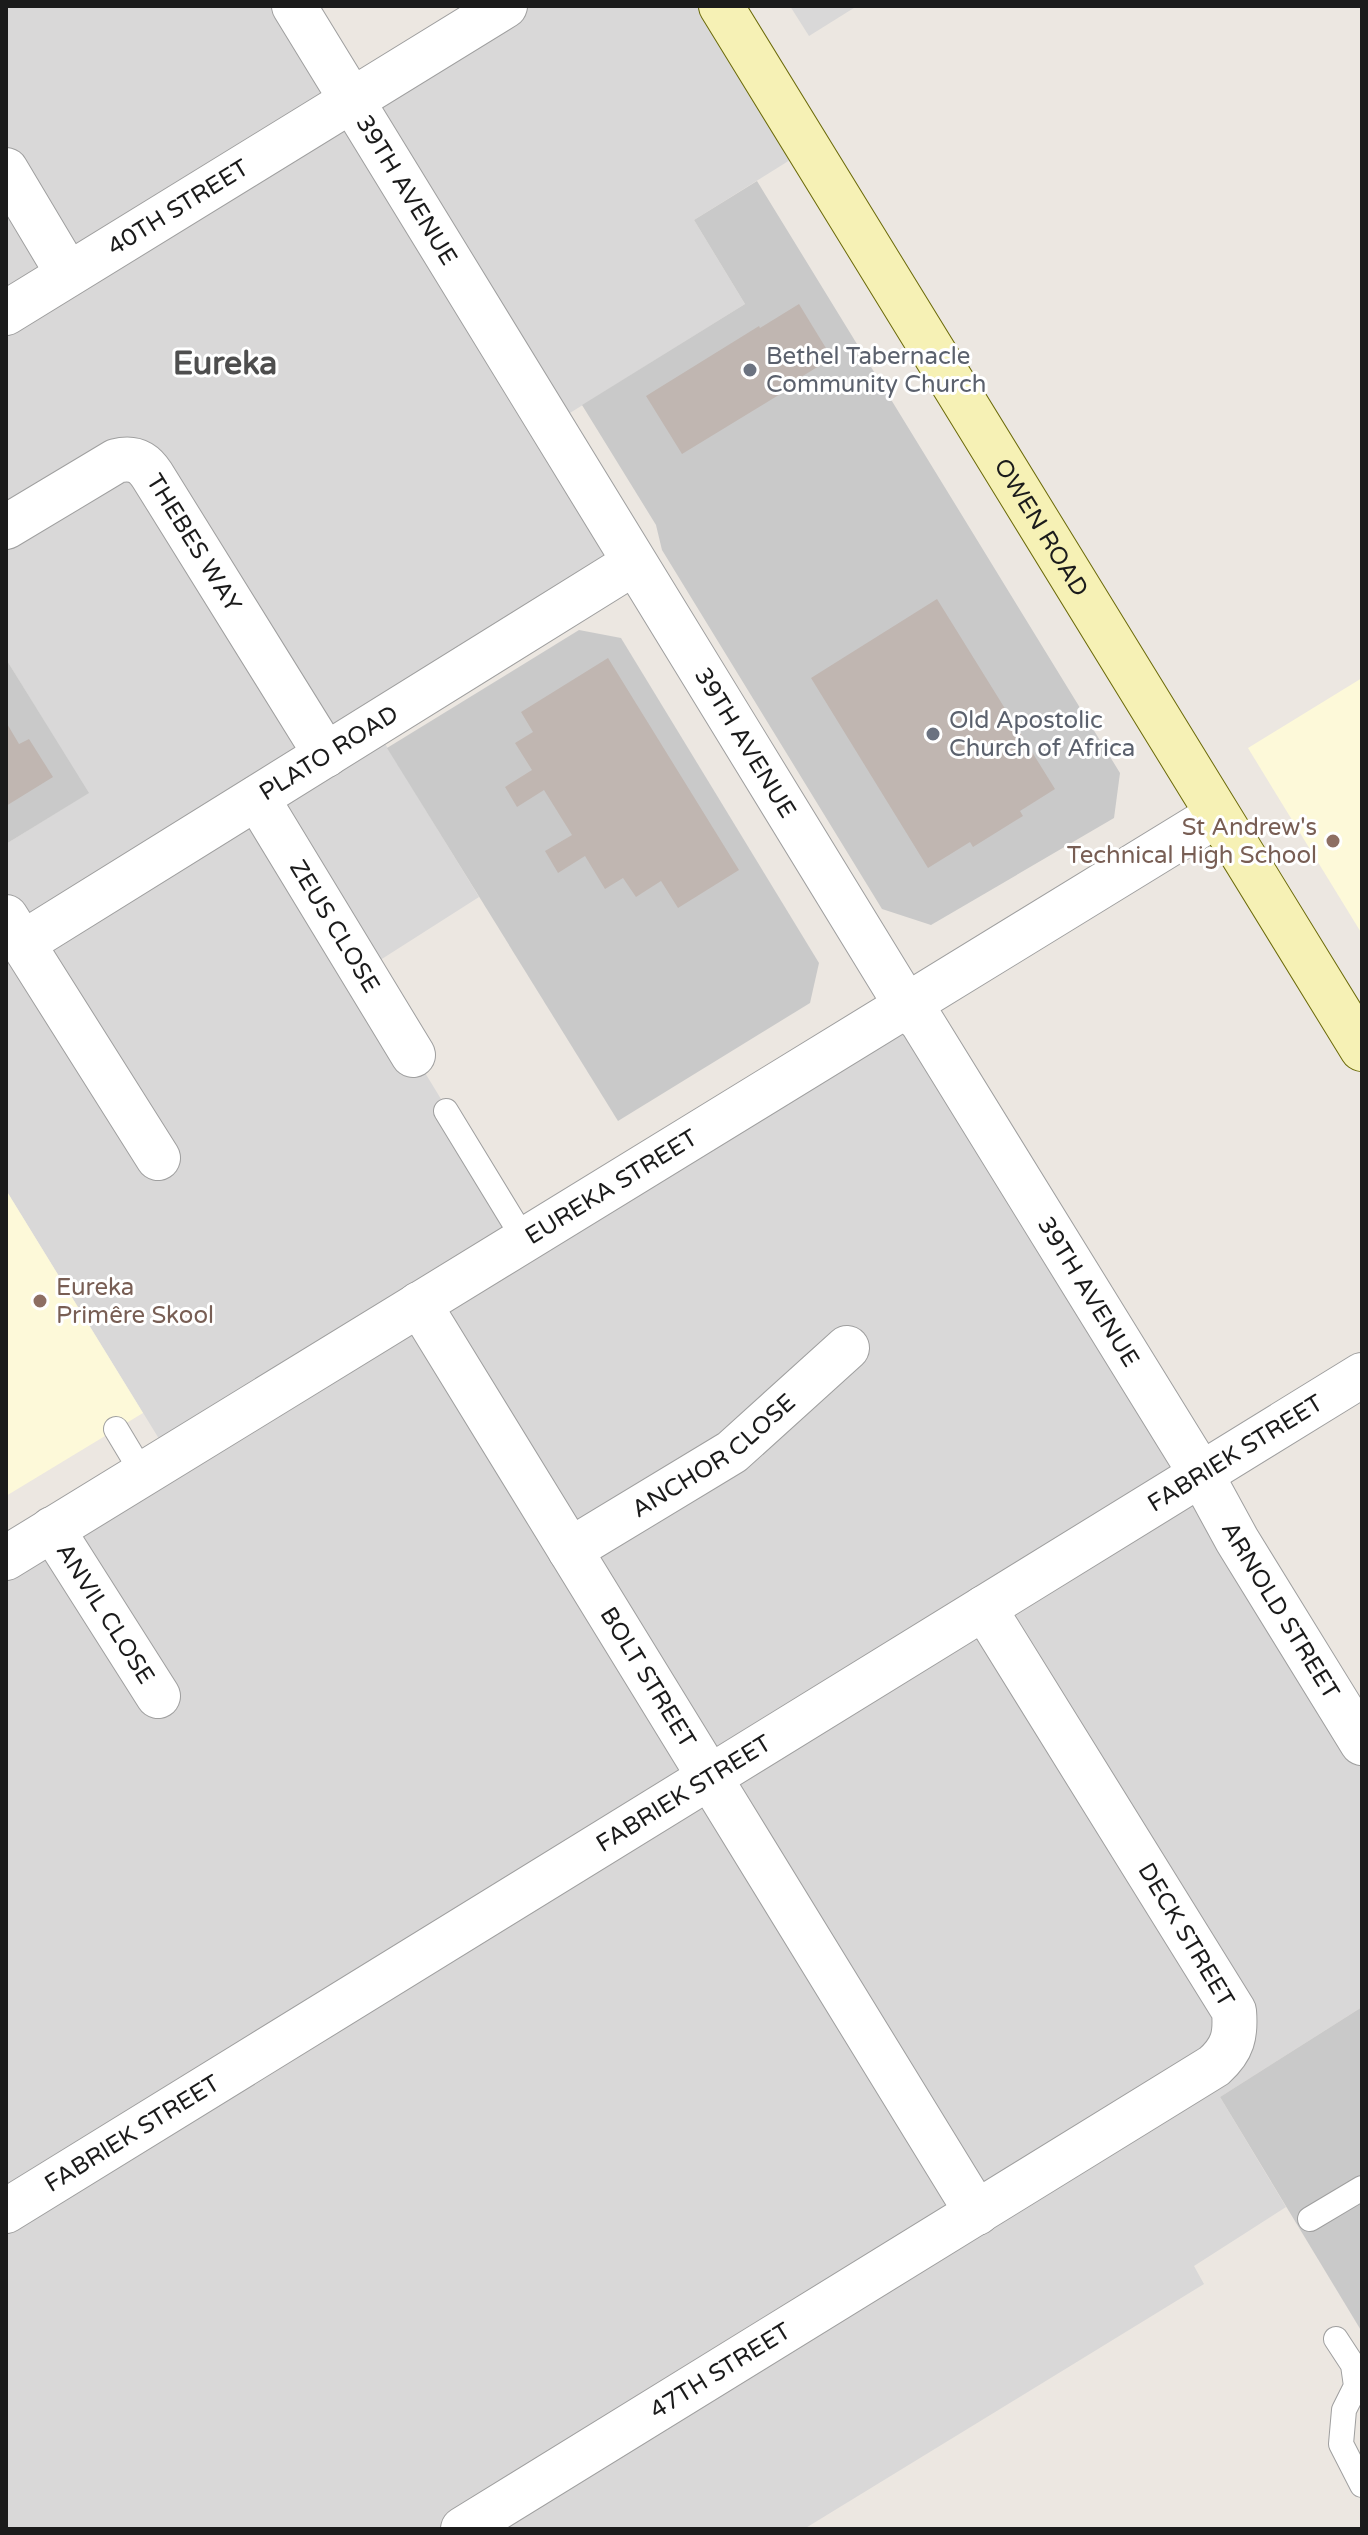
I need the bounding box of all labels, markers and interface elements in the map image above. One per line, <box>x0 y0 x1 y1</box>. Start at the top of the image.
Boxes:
street label: 39TH AVENUE <box>350 110 464 271</box>
street label: 40TH STREET <box>102 153 254 261</box>
place label: Bethel Tabernacle Community Church <box>766 342 986 399</box>
district label: Eureka <box>173 345 277 383</box>
marker: Bethel Tabernacle Community Church <box>741 361 759 379</box>
street label: OWEN ROAD <box>988 453 1095 602</box>
street label: THEBES WAY <box>140 468 248 617</box>
street label: 39TH AVENUE <box>688 662 802 823</box>
street label: PLATO ROAD <box>254 699 403 807</box>
place label: Old Apostolic Church of Africa <box>949 706 1135 763</box>
marker: Old Apostolic Church of Africa <box>924 725 942 743</box>
place label: St Andrew's Technical High School <box>1067 813 1317 870</box>
marker: St Andrew's Technical High School <box>1324 832 1342 850</box>
street label: ZEUS CLOSE <box>284 855 386 998</box>
street label: EUREKA STREET <box>520 1123 703 1250</box>
street label: 39TH AVENUE <box>1031 1212 1146 1372</box>
place label: Eureka Primêre Skool <box>56 1273 214 1330</box>
marker: Eureka Primêre Skool <box>31 1292 49 1310</box>
street label: ANCHOR CLOSE <box>626 1387 801 1524</box>
street label: FABRIEK STREET <box>1142 1388 1328 1518</box>
street label: ARNOLD STREET <box>1215 1517 1346 1705</box>
street label: ANVIL CLOSE <box>50 1538 161 1689</box>
street label: BOLT STREET <box>594 1601 703 1753</box>
street label: FABRIEK STREET <box>591 1728 777 1858</box>
street label: DECK STREET <box>1132 1858 1241 2013</box>
street label: FABRIEK STREET <box>39 2068 225 2198</box>
street label: 47TH STREET <box>644 2316 796 2425</box>

